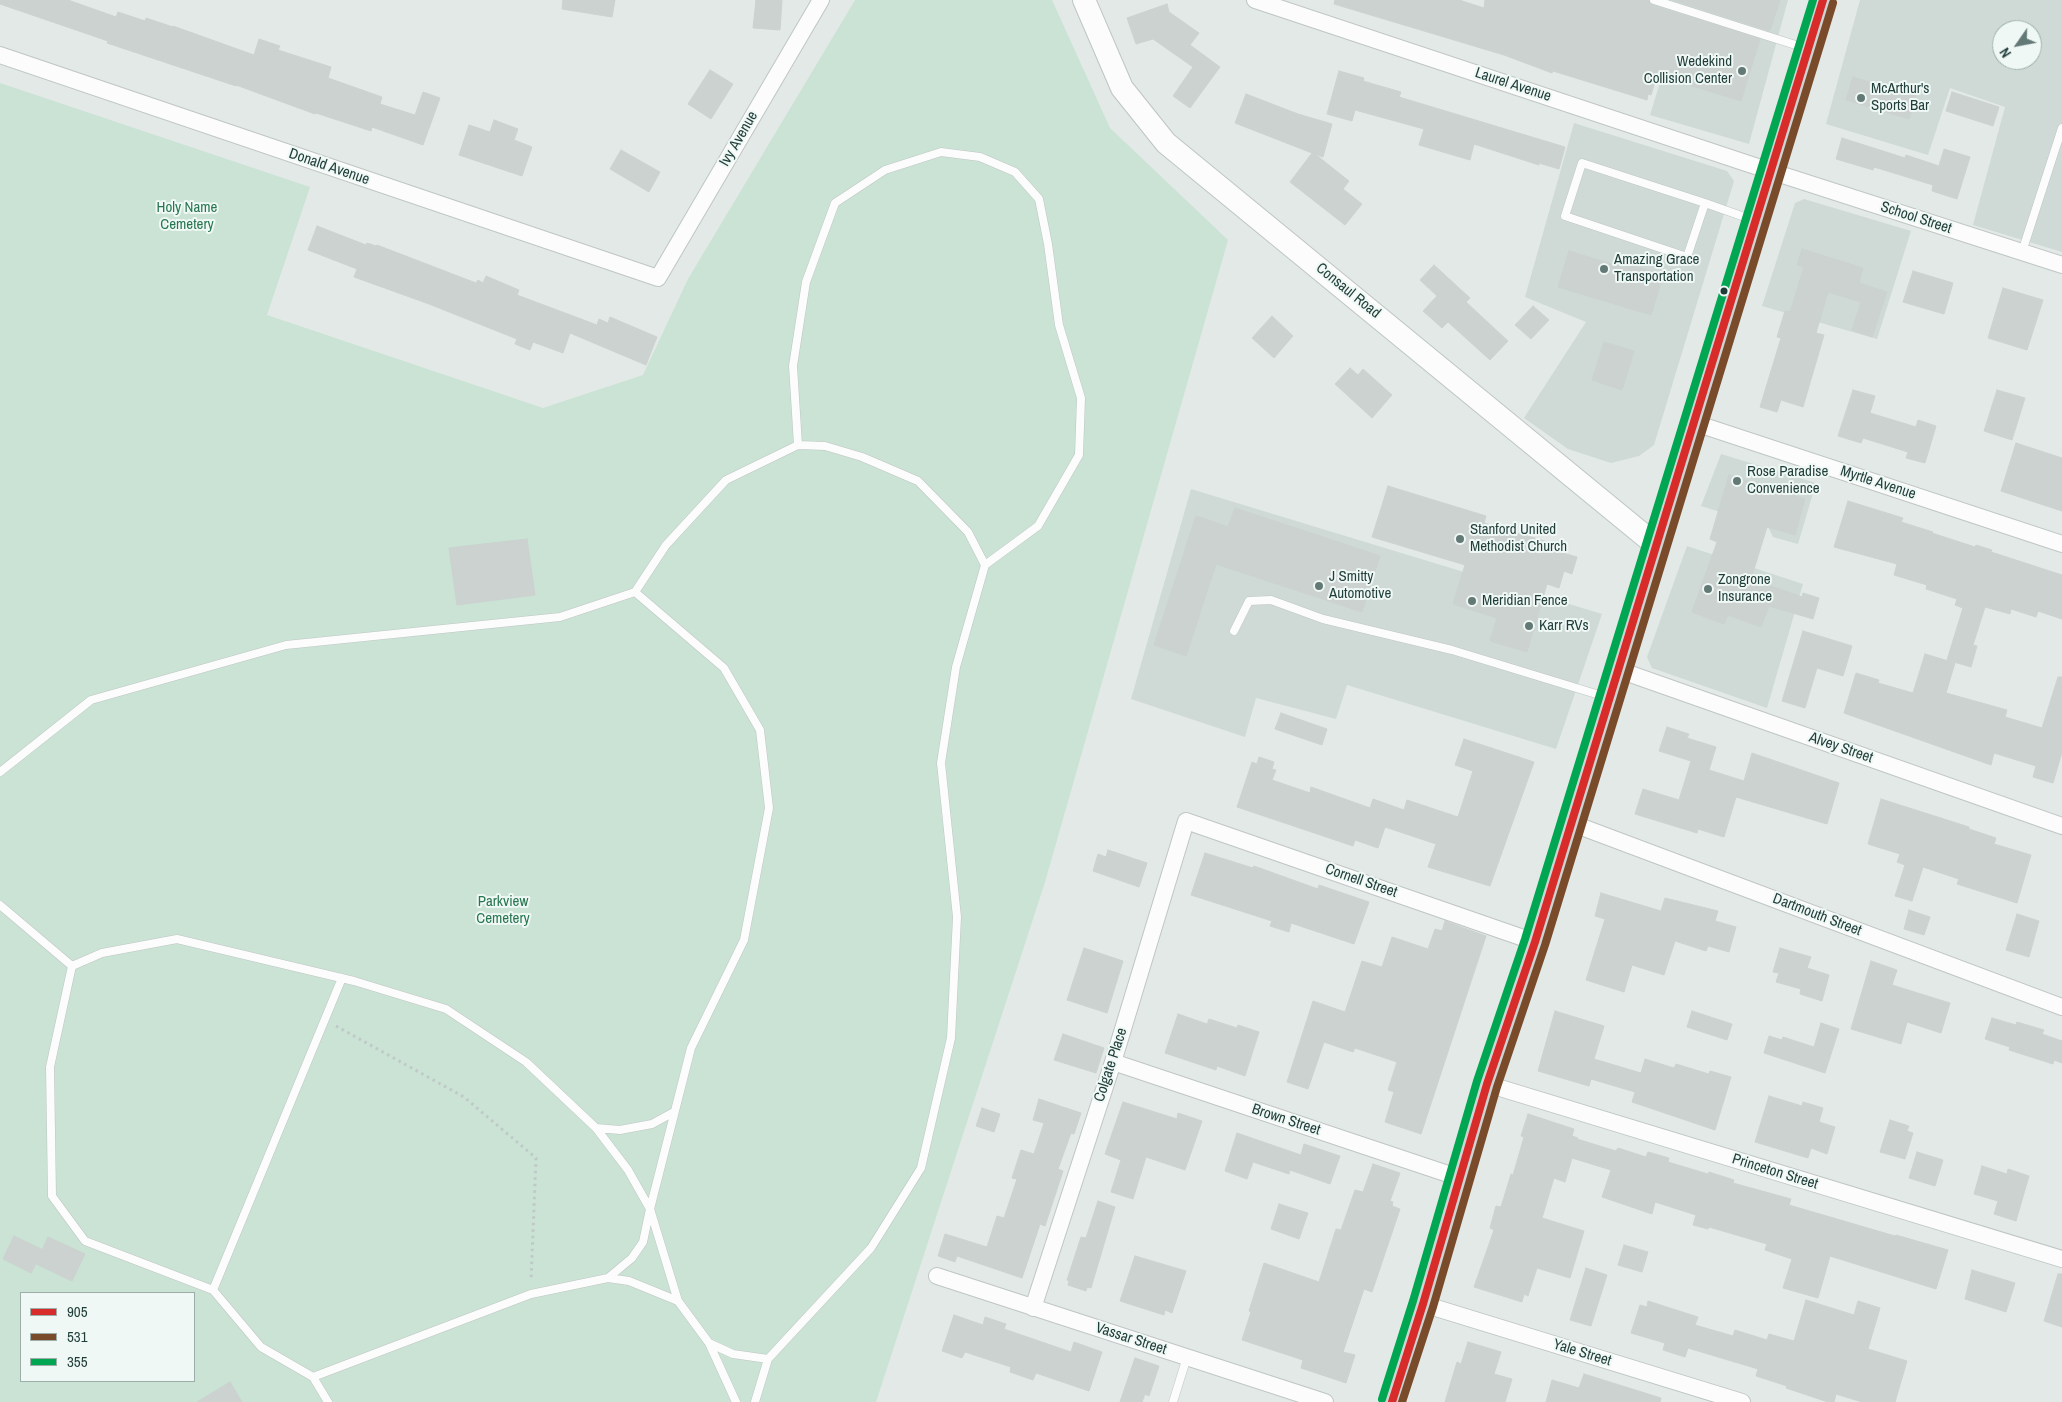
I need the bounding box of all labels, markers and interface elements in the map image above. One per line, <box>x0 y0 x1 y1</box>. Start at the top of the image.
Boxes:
north arrow <box>1992 20 2042 70</box>
text: N <box>1995 44 2015 61</box>
place label: Wedekind Collision Center <box>1644 53 1732 88</box>
street label: Laurel Avenue <box>1473 64 1553 106</box>
marker: Wedekind Collision Center <box>1736 65 1748 77</box>
place label: McArthur's Sports Bar <box>1871 80 1929 115</box>
marker: McArthur's Sports Bar <box>1855 92 1867 104</box>
street label: Ivy Avenue <box>716 108 762 170</box>
street label: Donald Avenue <box>286 145 372 189</box>
street label: School Street <box>1878 198 1954 238</box>
park label: Holy Name Cemetery <box>157 199 217 234</box>
place label: Amazing Grace Transportation <box>1614 251 1699 286</box>
street label: Consaul Road <box>1312 259 1384 323</box>
marker: Amazing Grace Transportation <box>1598 263 1610 275</box>
unlabelled marker <box>1719 286 1729 296</box>
street label: Myrtle Avenue <box>1838 462 1918 504</box>
place label: Rose Paradise Convenience <box>1747 463 1828 498</box>
marker: Rose Paradise Convenience <box>1731 475 1743 487</box>
place label: Stanford United Methodist Church <box>1470 521 1567 556</box>
marker: Stanford United Methodist Church <box>1454 533 1466 545</box>
place label: J Smitty Automotive <box>1329 568 1391 603</box>
place label: Zongrone Insurance <box>1718 571 1772 606</box>
marker: J Smitty Automotive <box>1313 580 1325 592</box>
marker: Zongrone Insurance <box>1702 583 1714 595</box>
place label: Meridian Fence <box>1482 592 1568 610</box>
marker: Meridian Fence <box>1466 595 1478 607</box>
place label: Karr RVs <box>1539 617 1589 635</box>
marker: Karr RVs <box>1523 620 1535 632</box>
street label: Alvey Street <box>1807 729 1875 767</box>
street label: Cornell Street <box>1323 860 1399 902</box>
street label: Dartmouth Street <box>1770 890 1864 940</box>
park label: Parkview Cemetery <box>476 893 530 928</box>
street label: Colgate Place <box>1091 1026 1131 1104</box>
street label: Brown Street <box>1249 1100 1323 1140</box>
street label: Princeton Street <box>1730 1150 1820 1194</box>
legend <box>20 1292 195 1382</box>
text: 905 <box>67 1301 88 1322</box>
street label: Vassar Street <box>1093 1319 1169 1359</box>
text: 531 <box>67 1326 88 1347</box>
street label: Yale Street <box>1551 1336 1613 1370</box>
text: 355 <box>67 1351 88 1372</box>

